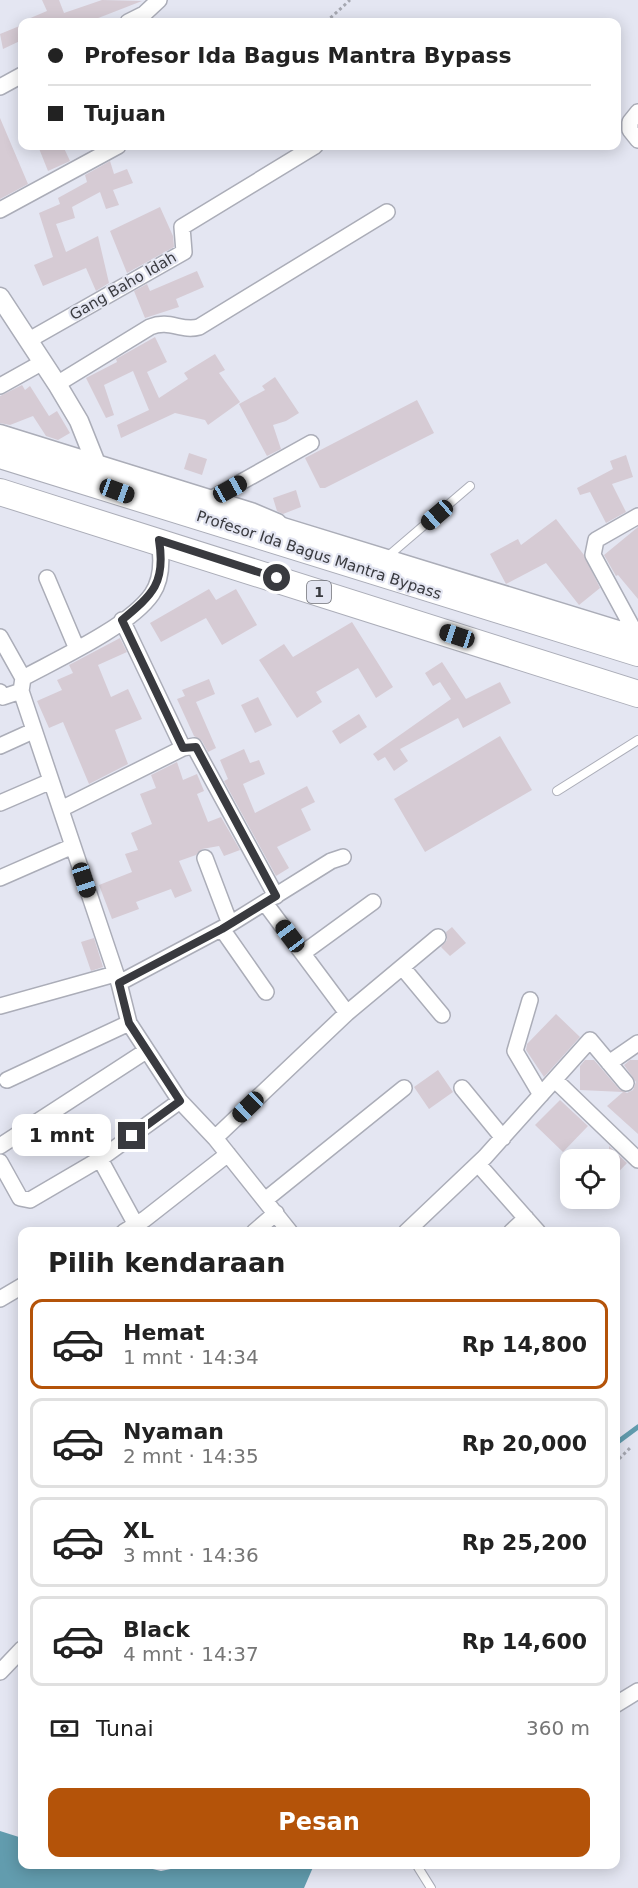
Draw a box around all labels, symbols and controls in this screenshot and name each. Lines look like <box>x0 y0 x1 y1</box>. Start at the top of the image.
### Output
text: Profesor Ida Bagus Mantra Bypass <box>84 43 512 68</box>
text: Tujuan <box>84 101 166 126</box>
street label: Gang Baho Idah <box>66 248 180 324</box>
car <box>210 472 250 506</box>
car <box>97 476 137 506</box>
car <box>418 496 456 534</box>
street label: Profesor Ida Bagus Mantra Bypass <box>194 507 444 603</box>
route start <box>263 564 290 591</box>
road number: 1 <box>307 581 331 603</box>
car <box>437 622 477 650</box>
car <box>70 860 98 900</box>
car <box>272 916 308 956</box>
car <box>229 1088 267 1126</box>
callout: 1 mnt <box>12 1115 111 1157</box>
route end <box>118 1122 145 1149</box>
text: 1 mnt <box>29 1123 94 1147</box>
map controls <box>560 1149 620 1209</box>
button: locate <box>560 1149 620 1209</box>
text: Pilih kendaraan <box>48 1247 285 1278</box>
icon: car <box>51 1317 105 1371</box>
text: Hemat <box>123 1320 205 1345</box>
text: Rp 14,800 <box>462 1332 587 1357</box>
text: 1 mnt · 14:34 <box>123 1345 259 1369</box>
icon: car <box>51 1416 105 1470</box>
text: Nyaman <box>123 1419 224 1444</box>
text: Rp 20,000 <box>462 1431 587 1456</box>
text: 2 mnt · 14:35 <box>123 1444 259 1468</box>
icon: car <box>51 1515 105 1569</box>
text: XL <box>123 1518 154 1543</box>
text: Rp 25,200 <box>462 1530 587 1555</box>
text: 3 mnt · 14:36 <box>123 1543 259 1567</box>
icon: car <box>51 1614 105 1668</box>
text: Black <box>123 1617 190 1642</box>
text: Rp 14,600 <box>462 1629 587 1654</box>
text: 4 mnt · 14:37 <box>123 1642 259 1666</box>
icon: cash <box>48 1712 81 1745</box>
text: Tunai <box>96 1716 154 1741</box>
text: 360 m <box>526 1716 590 1740</box>
button: Pesan <box>48 1788 590 1857</box>

